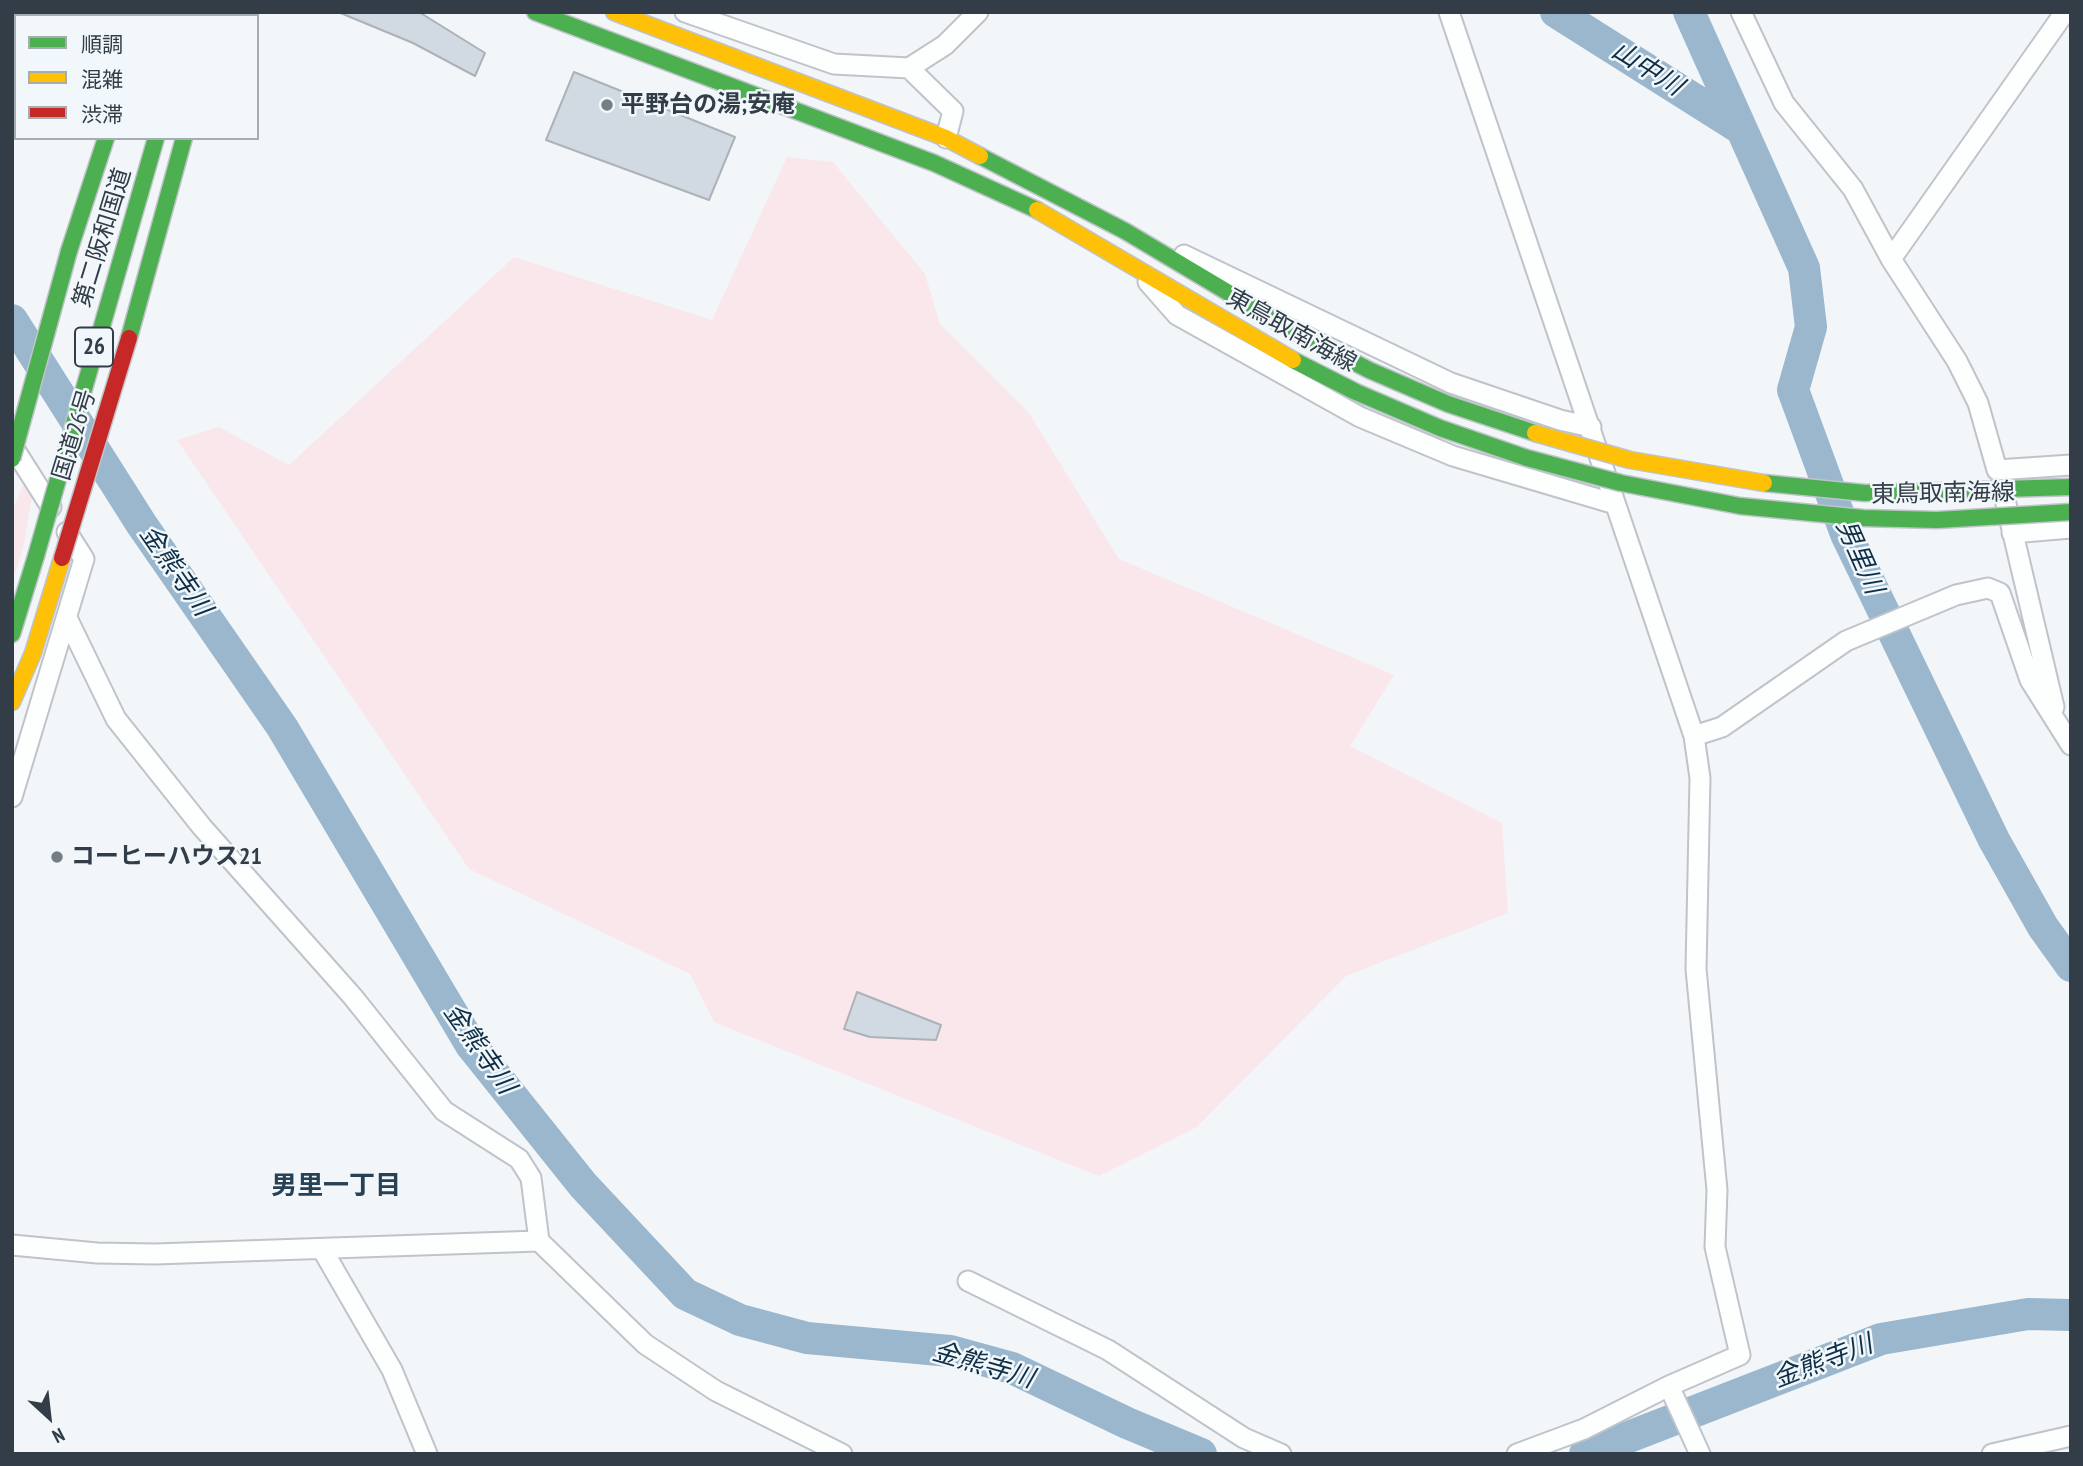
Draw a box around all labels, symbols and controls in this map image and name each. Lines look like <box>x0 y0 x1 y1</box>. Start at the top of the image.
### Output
legend <box>14 14 259 140</box>
text: 順調 <box>81 31 123 58</box>
water label: 山中川 <box>1606 35 1688 103</box>
text: 混雑 <box>81 66 123 93</box>
place label: 平野台の湯;安庵 <box>621 91 795 119</box>
marker: 平野台の湯;安庵 <box>599 97 615 113</box>
text: 渋滞 <box>81 101 123 128</box>
street label: 第二阪和国道 <box>68 165 138 311</box>
street label: 東鳥取南海線 <box>1221 283 1361 379</box>
road number: 26 <box>75 328 113 366</box>
street label: 国道26号 <box>48 386 102 484</box>
street label: 東鳥取南海線 <box>1871 478 2015 510</box>
water label: 男里川 <box>1829 515 1889 599</box>
water label: 金熊寺川 <box>132 519 218 623</box>
place label: コーヒーハウス21 <box>71 843 262 871</box>
marker: コーヒーハウス21 <box>49 849 65 865</box>
water label: 金熊寺川 <box>436 997 522 1101</box>
district label: 男里一丁目 <box>271 1171 401 1203</box>
water label: 金熊寺川 <box>1769 1329 1877 1395</box>
water label: 金熊寺川 <box>929 1337 1037 1395</box>
north arrow <box>14 1382 84 1452</box>
text: N <box>49 1423 69 1449</box>

